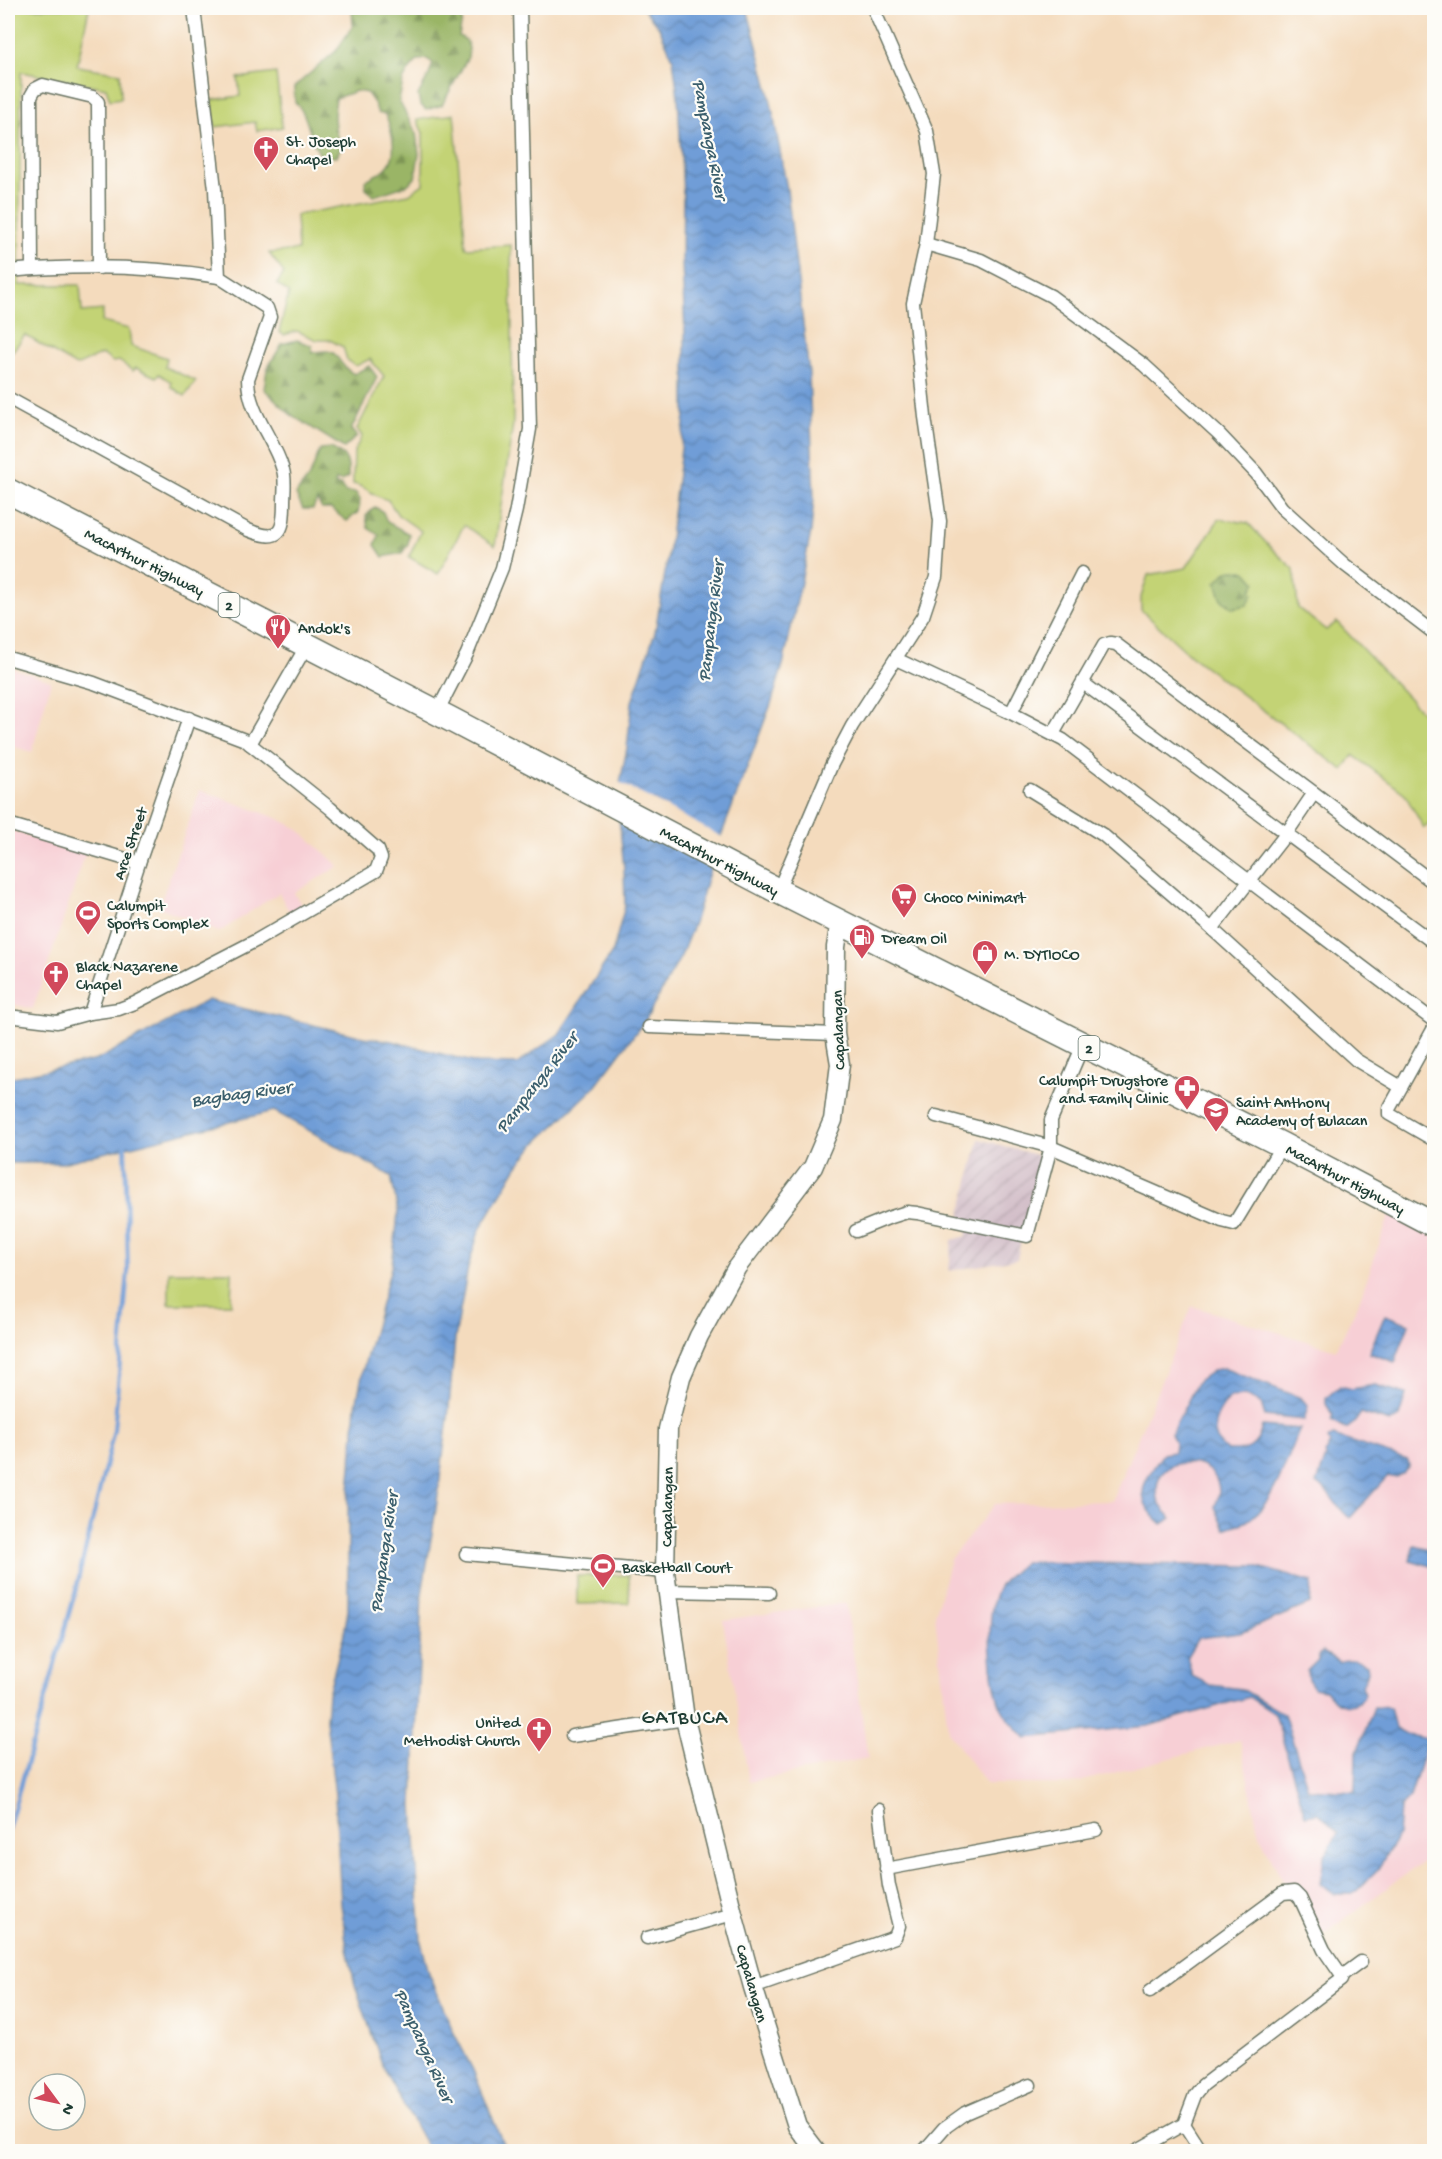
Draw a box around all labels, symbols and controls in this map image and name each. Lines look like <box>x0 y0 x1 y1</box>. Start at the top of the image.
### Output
water label: Pampanga River <box>687 78 731 205</box>
church icon: St. Joseph Chapel <box>251 134 281 172</box>
place label: St. Joseph Chapel <box>286 134 357 171</box>
street label: MacArthur Highway <box>80 526 207 603</box>
water label: Pampanga River <box>695 556 731 683</box>
road number: 2 <box>218 593 240 617</box>
restaurant icon: Andok's <box>263 612 293 650</box>
place label: Andok's <box>298 621 351 640</box>
street label: Arce Street <box>111 804 154 883</box>
street label: MacArthur Highway <box>656 824 781 903</box>
supermarket icon: Choco Minimart <box>889 881 919 919</box>
place label: Choco Minimart <box>924 890 1027 909</box>
sports icon: Calumpit Sports Complex <box>73 898 103 936</box>
place label: Calumpit Sports Complex <box>107 898 209 935</box>
fuel station icon: Dream Oil <box>847 922 877 960</box>
place label: Dream Oil <box>881 931 947 950</box>
shop icon: M. DYTIOCO <box>970 938 1000 976</box>
place label: M. DYTIOCO <box>1004 947 1080 966</box>
church icon: Black Nazarene Chapel <box>41 959 71 997</box>
place label: Black Nazarene Chapel <box>75 959 179 996</box>
street label: Capalangan <box>830 989 851 1070</box>
water label: Pampanga River <box>492 1026 586 1138</box>
road number: 2 <box>1078 1036 1100 1060</box>
place label: Calumpit Drugstore and Family Clinic <box>1039 1073 1169 1110</box>
pharmacy icon: Calumpit Drugstore and Family Clinic <box>1172 1073 1202 1111</box>
water label: Bagbag River <box>190 1078 296 1113</box>
school or university icon: Saint Anthony Academy of Bulacan <box>1201 1095 1231 1133</box>
place label: Saint Anthony Academy of Bulacan <box>1236 1095 1368 1132</box>
street label: MacArthur Highway <box>1282 1142 1407 1221</box>
street label: Capalangan <box>659 1467 680 1547</box>
water label: Pampanga River <box>367 1487 405 1614</box>
sports icon: Basketball Court <box>588 1551 618 1589</box>
place label: Basketball Court <box>621 1560 733 1579</box>
district label: GATBUCA <box>641 1708 729 1731</box>
place label: United Methodist Church <box>404 1715 522 1752</box>
church icon: United Methodist Church <box>524 1715 554 1753</box>
street label: Capalangan <box>729 1943 770 2025</box>
water label: Pampanga River <box>388 1986 458 2109</box>
north arrow <box>27 2072 87 2132</box>
text: N <box>56 2099 77 2118</box>

